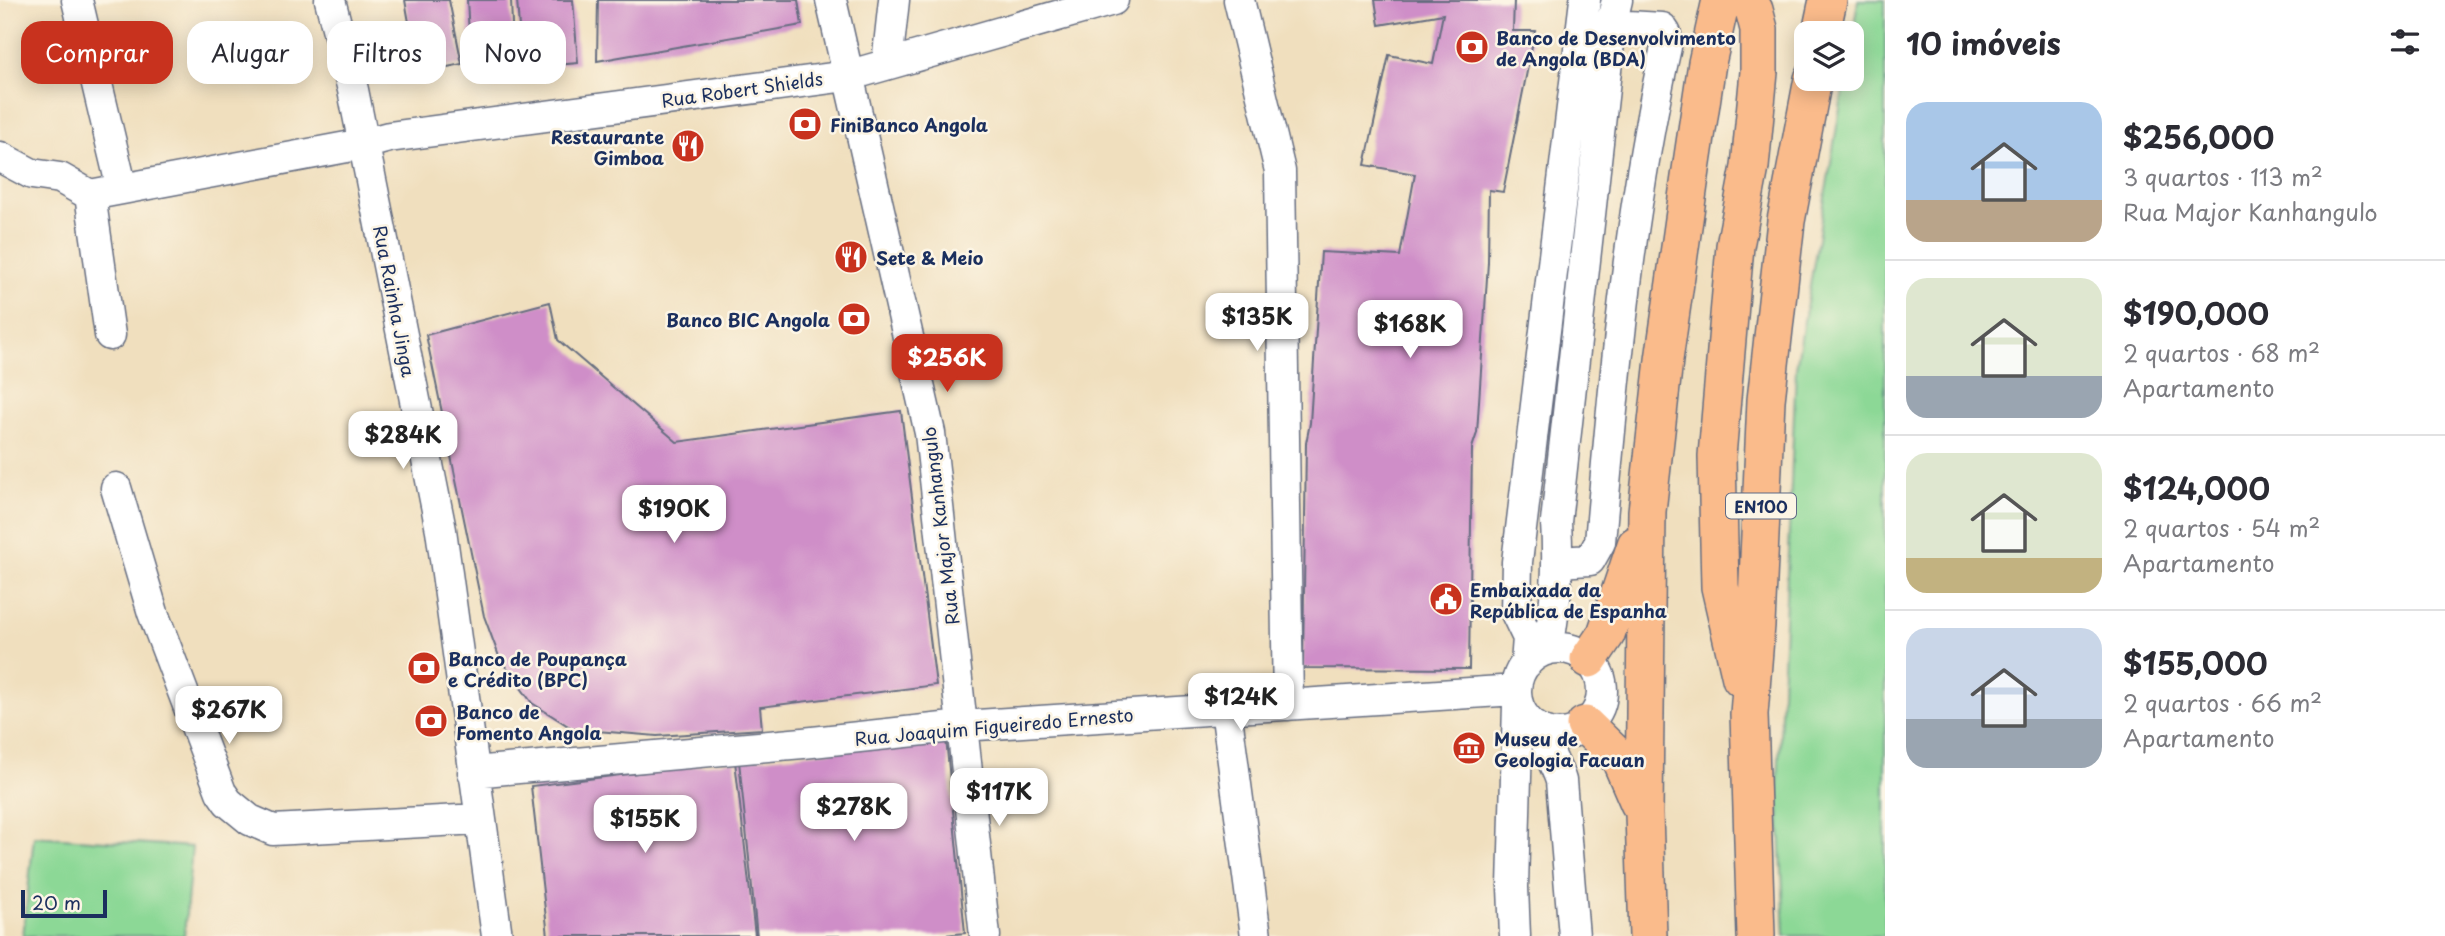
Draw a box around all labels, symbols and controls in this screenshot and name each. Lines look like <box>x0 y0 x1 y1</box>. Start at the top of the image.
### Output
text: 10 imóveis <box>1906 20 2061 65</box>
chip: Comprar <box>21 21 173 84</box>
chip: Alugar <box>187 21 313 84</box>
chip: Filtros <box>327 21 446 84</box>
chip: Novo <box>460 21 566 84</box>
map controls <box>1794 21 1864 91</box>
button: layers <box>1794 21 1864 91</box>
icon: filters <box>2386 23 2424 61</box>
place label: Banco de Desenvolvimento de Angola (BDA) <box>1496 24 1736 72</box>
bank icon: Banco de Desenvolvimento de Angola (BDA) <box>1453 28 1491 66</box>
street label: Rua Robert Shields <box>660 64 824 114</box>
bank icon: FiniBanco Angola <box>786 105 824 143</box>
place label: FiniBanco Angola <box>830 111 988 138</box>
text: $256,000 <box>2123 114 2274 159</box>
place label: Restaurante Gimboa <box>551 123 664 171</box>
restaurant icon: Restaurante Gimboa <box>669 127 707 165</box>
icon: home <box>1962 130 2046 214</box>
text: 3 quartos · 113 m² <box>2123 159 2323 194</box>
text: Rua Major Kanhangulo <box>2123 194 2377 229</box>
street label: Rua Rainha Jinga <box>367 223 423 379</box>
restaurant icon: Sete & Meio <box>832 238 870 276</box>
place label: Sete & Meio <box>876 244 984 271</box>
text: $190,000 <box>2123 290 2269 335</box>
pin: $135K <box>1208 294 1306 353</box>
text: $135K <box>1221 298 1293 333</box>
bank icon: Banco BIC Angola <box>835 300 873 338</box>
pin: $168K <box>1361 300 1459 360</box>
text: $168K <box>1374 305 1446 340</box>
place label: Banco BIC Angola <box>666 306 830 333</box>
icon: home <box>1962 306 2046 390</box>
pin: $256K <box>898 334 996 394</box>
text: 2 quartos · 68 m² <box>2123 335 2320 370</box>
text: $256K <box>908 339 986 374</box>
text: Apartamento <box>2123 370 2275 405</box>
pin: $284K <box>354 412 452 471</box>
text: $284K <box>364 416 442 451</box>
street label: Rua Major Kanhangulo <box>914 426 966 626</box>
text: $124,000 <box>2123 465 2270 510</box>
icon: home <box>1962 481 2046 565</box>
pin: $190K <box>625 486 723 545</box>
text: $190K <box>638 490 710 525</box>
road number: EN100 <box>1726 494 1796 519</box>
text: 2 quartos · 54 m² <box>2123 510 2320 545</box>
text: Apartamento <box>2123 545 2275 580</box>
place label: Embaixada da República de Espanha <box>1470 576 1667 624</box>
public building icon: Embaixada da República de Espanha <box>1427 580 1465 618</box>
text: $155,000 <box>2123 640 2268 685</box>
place label: Banco de Poupança e Crédito (BPC) <box>448 645 627 693</box>
bank icon: Banco de Poupança e Crédito (BPC) <box>405 649 443 687</box>
icon: home <box>1962 656 2046 740</box>
pin: $124K <box>1192 674 1290 733</box>
text: $124K <box>1204 678 1278 713</box>
text: 2 quartos · 66 m² <box>2123 685 2322 720</box>
pin: $267K <box>180 686 278 746</box>
text: $267K <box>191 691 267 726</box>
place label: Banco de Fomento Angola <box>456 698 602 746</box>
street label: Rua Joaquim Figueiredo Ernesto <box>854 700 1135 752</box>
bank icon: Banco de Fomento Angola <box>412 702 450 740</box>
text: Apartamento <box>2123 720 2275 755</box>
place label: Museu de Geologia Facuan <box>1494 725 1645 773</box>
museum icon: Museu de Geologia Facuan <box>1450 729 1488 767</box>
pin: $117K <box>950 768 1048 828</box>
text: $117K <box>966 773 1032 808</box>
pin: $278K <box>805 784 903 843</box>
text: $278K <box>816 788 892 823</box>
pin: $155K <box>596 796 694 855</box>
text: $155K <box>610 800 680 835</box>
scale bar <box>21 887 107 919</box>
text: 20 m <box>32 888 81 916</box>

